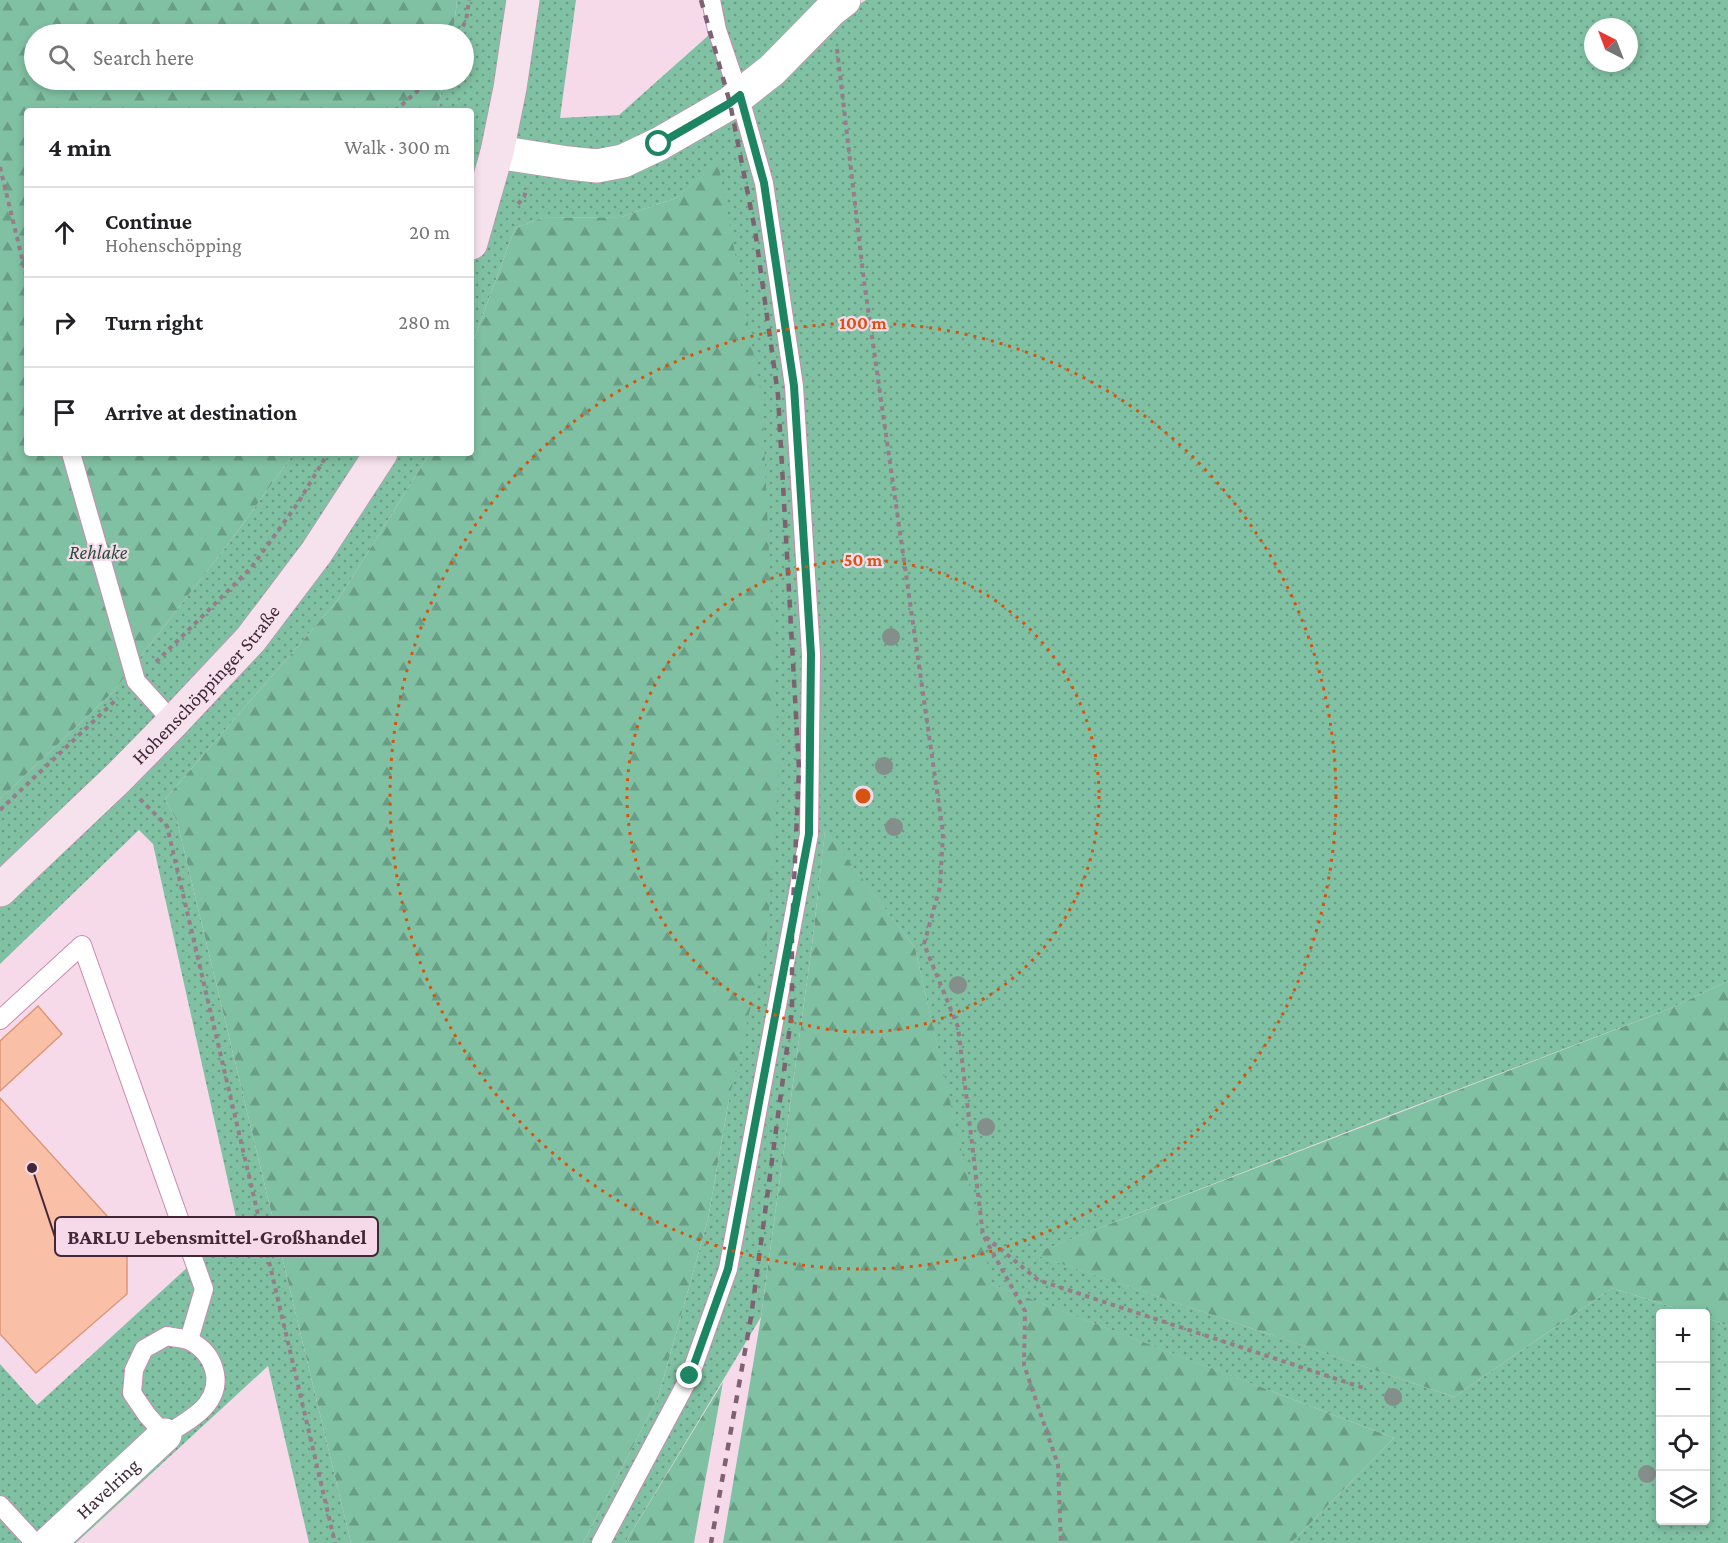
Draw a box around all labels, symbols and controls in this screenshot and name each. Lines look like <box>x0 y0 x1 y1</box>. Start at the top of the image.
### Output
north arrow <box>1584 18 1638 72</box>
search box <box>24 24 474 90</box>
icon: search <box>45 41 78 74</box>
text: Search here <box>93 45 194 70</box>
route start <box>645 130 671 156</box>
text: 4 min <box>48 133 112 162</box>
text: Walk · 300 m <box>344 136 450 158</box>
text: Continue <box>105 209 192 234</box>
icon: ahead <box>48 216 81 249</box>
text: 20 m <box>409 221 450 243</box>
text: Hohenschöpping <box>105 234 242 256</box>
icon: right <box>48 306 81 339</box>
text: Turn right <box>105 310 203 335</box>
text: 280 m <box>399 311 450 333</box>
text: 100 m <box>839 313 887 333</box>
icon: arrive <box>48 396 81 429</box>
text: Arrive at destination <box>105 400 297 425</box>
park label: Rehlake <box>69 541 128 563</box>
text: 50 m <box>844 550 883 570</box>
street label: Hohenschöppinger Straße <box>127 600 284 768</box>
centre of rings <box>853 786 873 806</box>
callout: BARLU Lebensmittel-Großhandel <box>55 1217 378 1256</box>
text: BARLU Lebensmittel-Großhandel <box>67 1225 367 1249</box>
map controls <box>1656 1309 1710 1525</box>
button: + <box>1656 1309 1710 1363</box>
route end <box>676 1362 702 1388</box>
button: − <box>1656 1363 1710 1417</box>
button: locate <box>1656 1417 1710 1471</box>
street label: Havelring <box>71 1454 145 1523</box>
button: layers <box>1656 1471 1710 1525</box>

